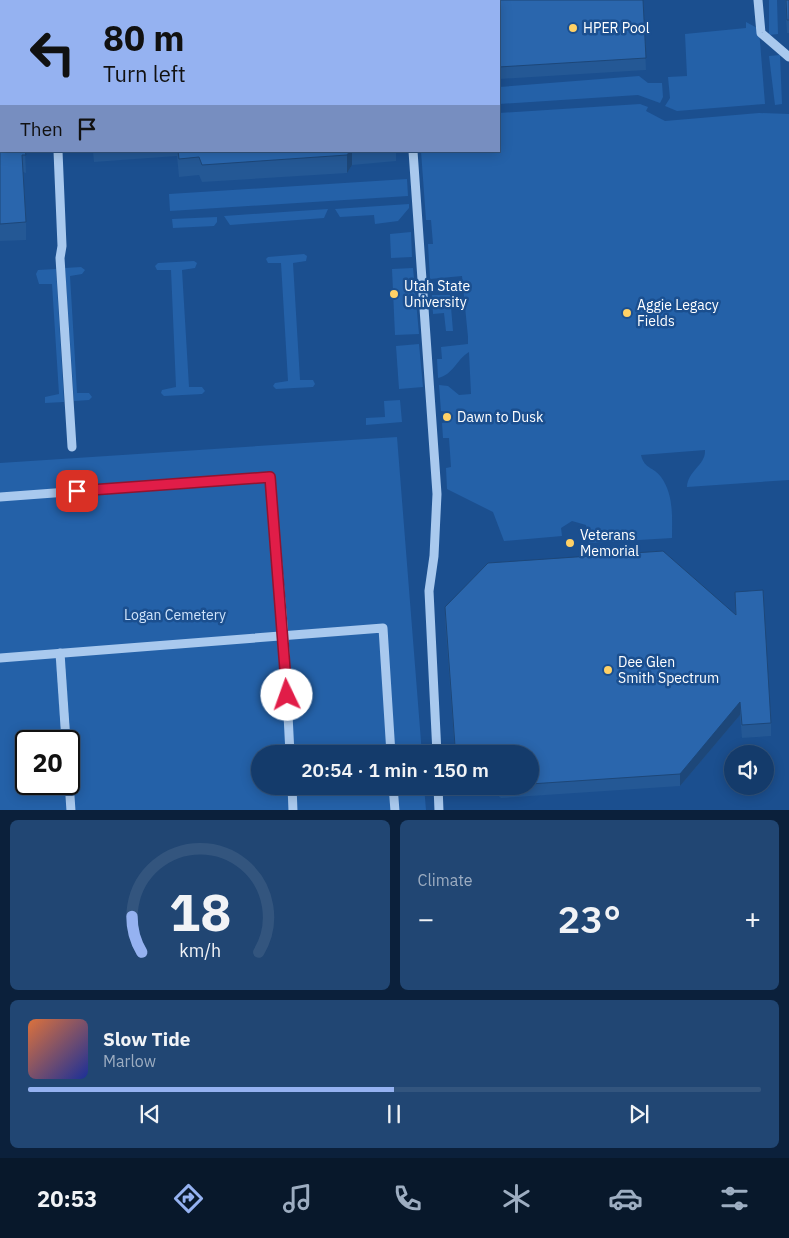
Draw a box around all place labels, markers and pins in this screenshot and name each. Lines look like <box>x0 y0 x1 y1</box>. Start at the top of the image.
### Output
place label: HPER Pool <box>583 19 650 37</box>
marker: HPER Pool <box>567 22 579 34</box>
place label: Utah State University <box>404 277 471 311</box>
marker: Utah State University <box>388 288 400 300</box>
place label: Aggie Legacy Fields <box>637 296 719 330</box>
marker: Aggie Legacy Fields <box>621 307 633 319</box>
place label: Dawn to Dusk <box>457 408 544 426</box>
marker: Dawn to Dusk <box>441 411 453 423</box>
pin <box>56 470 98 512</box>
place label: Veterans Memorial <box>580 526 639 560</box>
marker: Veterans Memorial <box>564 537 576 549</box>
place label: Dee Glen Smith Spectrum <box>618 653 719 687</box>
marker: Dee Glen Smith Spectrum <box>602 664 614 676</box>

